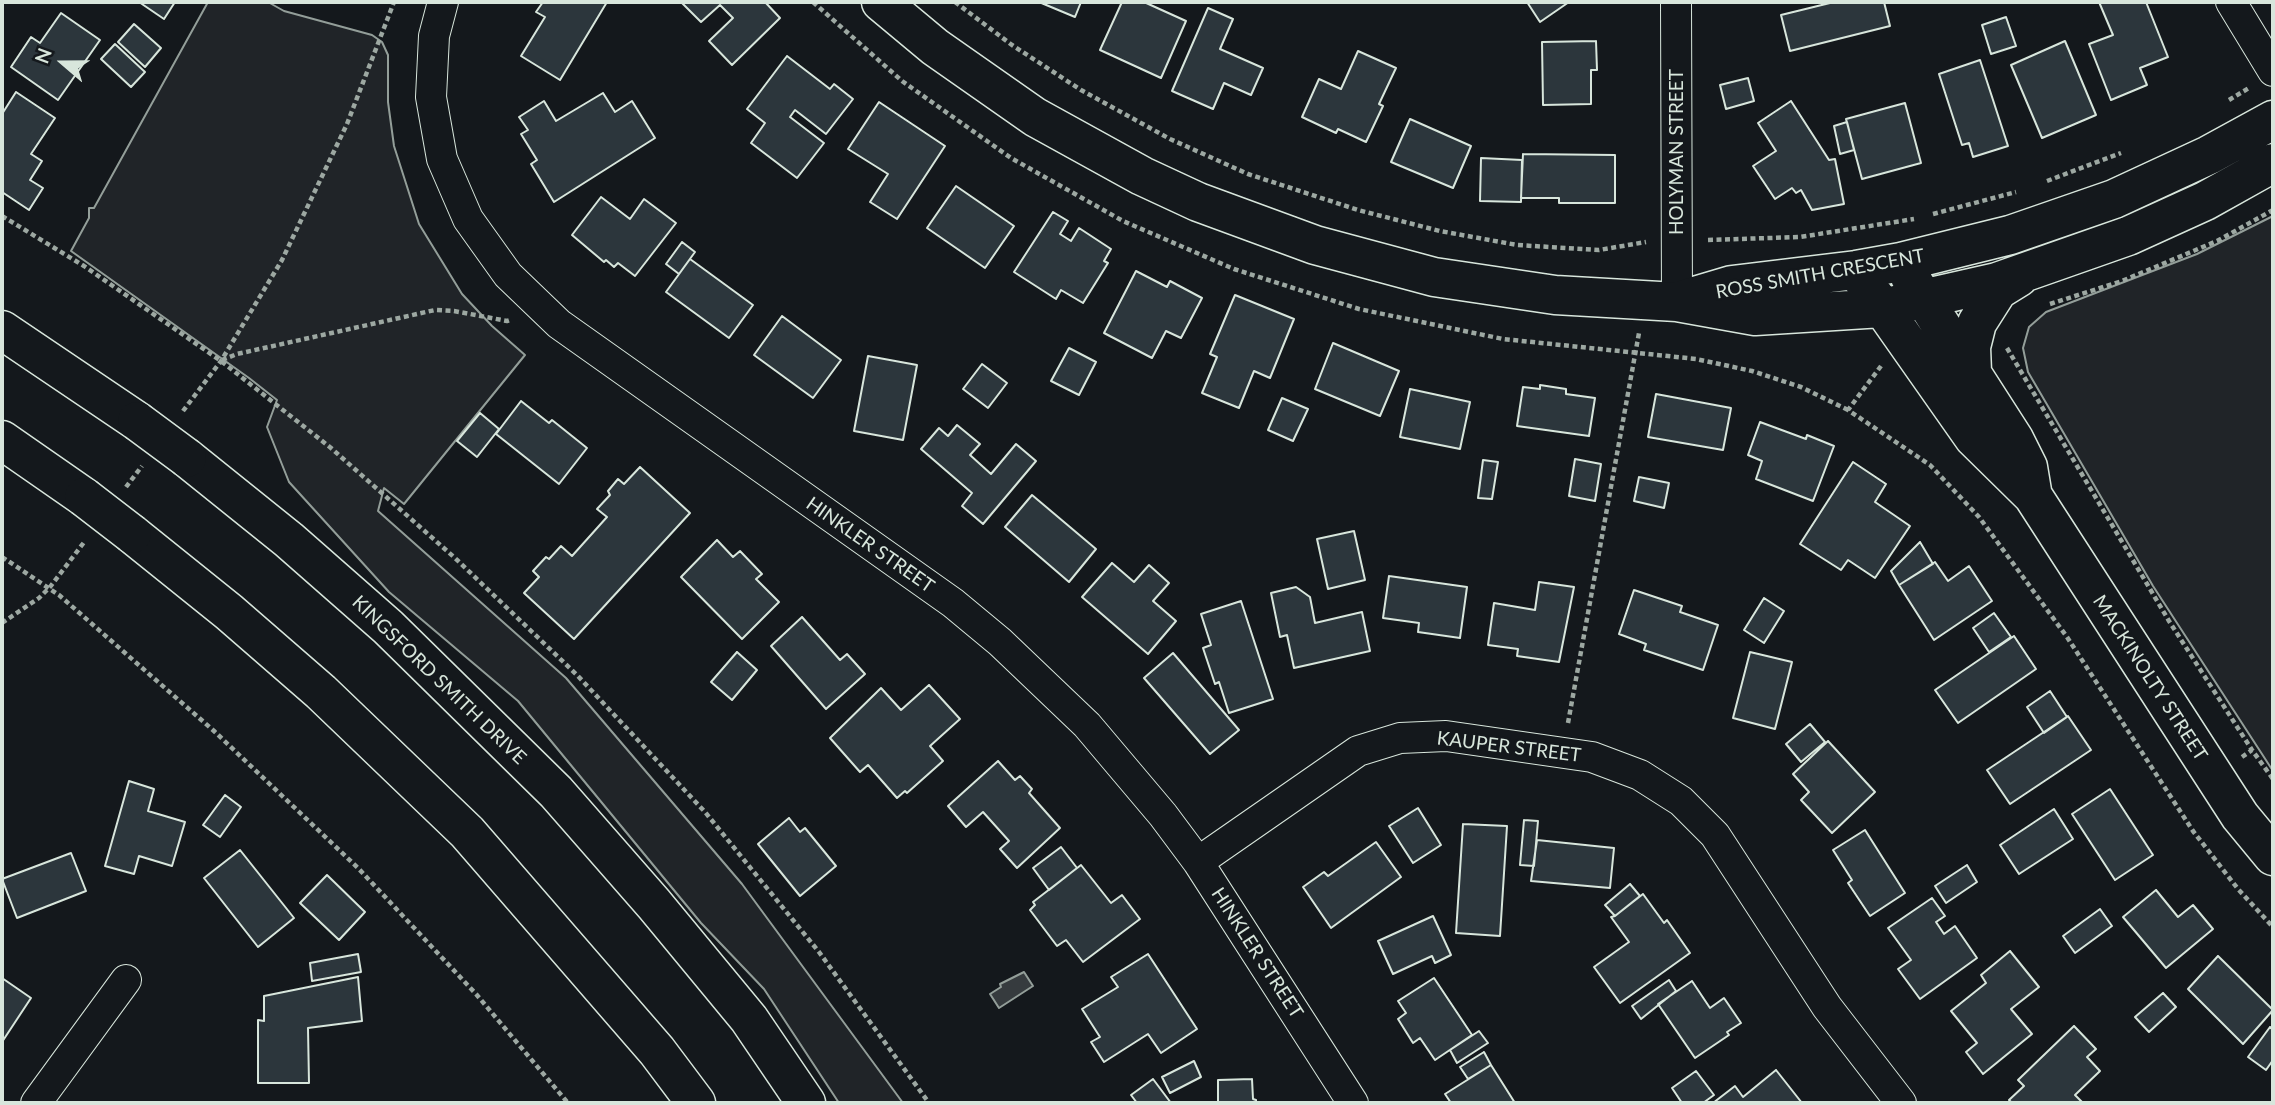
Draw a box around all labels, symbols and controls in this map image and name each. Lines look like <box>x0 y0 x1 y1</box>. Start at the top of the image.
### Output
north arrow <box>28 28 98 98</box>
text: N <box>29 45 56 66</box>
street label: HOLYMAN STREET <box>1666 69 1688 235</box>
street label: ROSS SMITH CRESCENT <box>1714 244 1926 304</box>
street label: HINKLER STREET <box>802 492 938 598</box>
street label: KINGSFORD SMITH DRIVE <box>347 591 531 769</box>
street label: MACKINOLTY STREET <box>2088 591 2212 765</box>
street label: KAUPER STREET <box>1436 727 1582 767</box>
street label: HINKLER STREET <box>1206 883 1308 1023</box>

